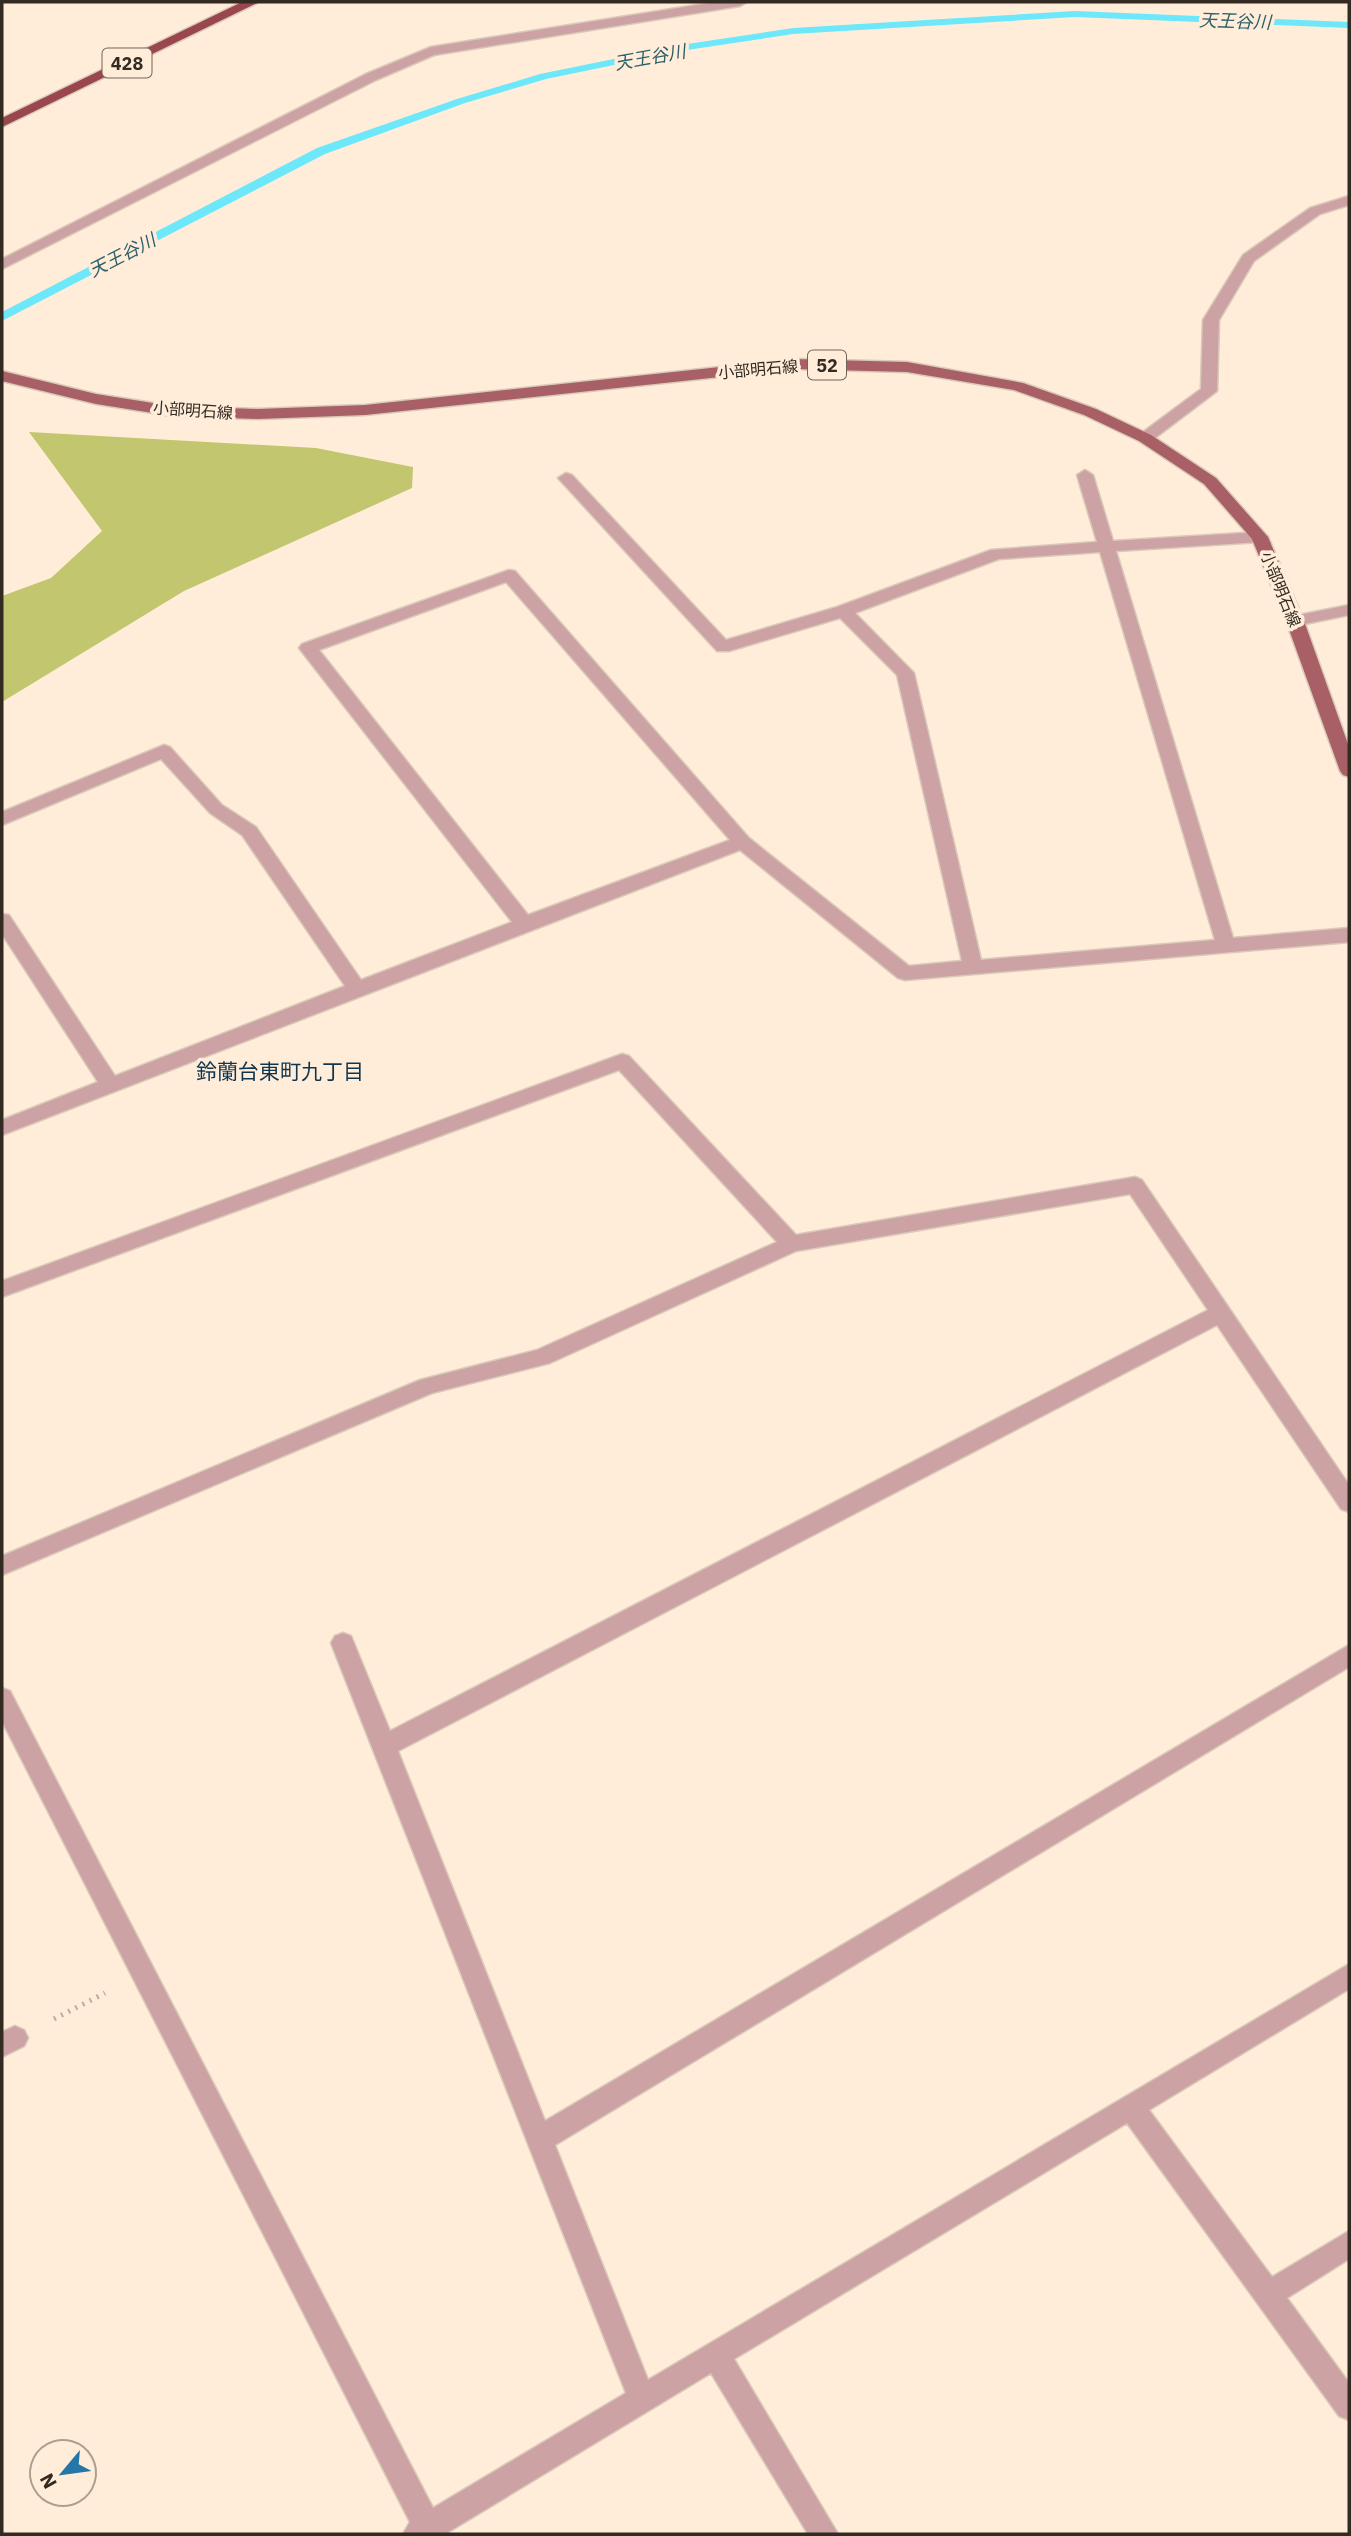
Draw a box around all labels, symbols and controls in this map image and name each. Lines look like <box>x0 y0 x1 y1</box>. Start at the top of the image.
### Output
water label: 天王谷川 <box>1199 8 1273 34</box>
water label: 天王谷川 <box>613 39 689 75</box>
road number: 428 <box>102 48 152 78</box>
water label: 天王谷川 <box>85 228 161 282</box>
road number: 52 <box>808 351 846 380</box>
street label: 小部明石線 <box>717 356 799 382</box>
street label: 小部明石線 <box>152 397 234 423</box>
street label: 小部明石線 <box>1257 548 1305 630</box>
district label: 鈴蘭台東町九丁目 <box>196 1057 364 1085</box>
north arrow <box>28 2438 98 2508</box>
text: N <box>34 2469 62 2493</box>

